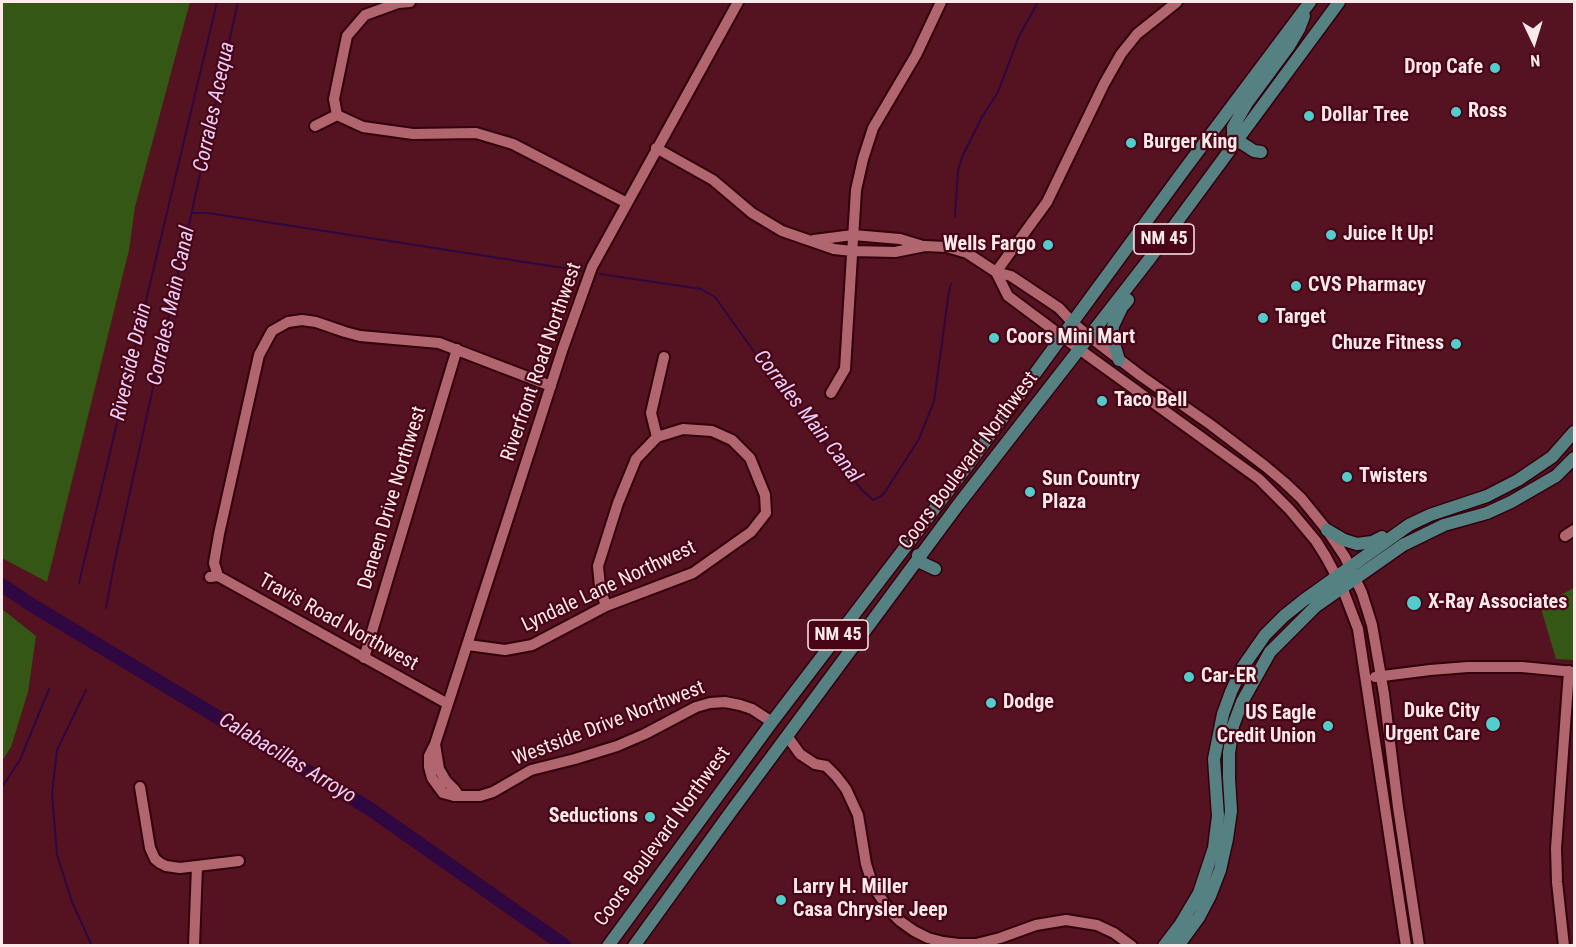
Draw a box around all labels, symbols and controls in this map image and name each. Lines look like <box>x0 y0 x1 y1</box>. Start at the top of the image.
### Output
north arrow <box>1504 12 1564 72</box>
water label: Corrales Acequa <box>189 40 241 174</box>
text: N <box>1530 51 1541 70</box>
place label: Drop Cafe <box>1404 56 1483 80</box>
marker: Drop Cafe <box>1488 61 1502 75</box>
place label: Ross <box>1468 100 1507 124</box>
place label: Dollar Tree <box>1321 104 1409 128</box>
marker: Ross <box>1449 105 1463 119</box>
marker: Dollar Tree <box>1302 109 1316 123</box>
place label: Burger King <box>1143 131 1237 155</box>
marker: Burger King <box>1124 136 1138 150</box>
place label: Juice It Up! <box>1343 223 1434 247</box>
water label: Corrales Main Canal <box>143 224 201 388</box>
road number: NM 45 <box>1134 224 1194 254</box>
marker: Juice It Up! <box>1324 228 1338 242</box>
place label: Wells Fargo <box>943 233 1036 257</box>
marker: Wells Fargo <box>1041 238 1055 252</box>
street label: Riverfront Road Northwest <box>497 260 587 464</box>
place label: CVS Pharmacy <box>1308 274 1426 298</box>
marker: CVS Pharmacy <box>1289 279 1303 293</box>
water label: Riverside Drain <box>106 301 158 423</box>
place label: Target <box>1275 306 1326 330</box>
marker: Target <box>1256 311 1270 325</box>
place label: Coors Mini Mart <box>1006 326 1135 350</box>
marker: Coors Mini Mart <box>987 331 1001 345</box>
place label: Chuze Fitness <box>1332 332 1444 356</box>
marker: Chuze Fitness <box>1449 337 1463 351</box>
water label: Corrales Main Canal <box>747 345 867 489</box>
street label: Coors Boulevard Northwest <box>894 367 1044 555</box>
place label: Taco Bell <box>1114 389 1187 413</box>
marker: Taco Bell <box>1095 394 1109 408</box>
street label: Deneen Drive Northwest <box>354 404 432 592</box>
place label: Twisters <box>1359 465 1428 489</box>
place label: Sun Country Plaza <box>1042 468 1140 515</box>
marker: Twisters <box>1340 470 1354 484</box>
marker: Sun Country Plaza <box>1023 485 1037 499</box>
street label: Lyndale Lane Northwest <box>518 536 700 638</box>
street label: Travis Road Northwest <box>254 569 422 677</box>
place label: X-Ray Associates <box>1428 591 1567 615</box>
marker: X-Ray Associates <box>1405 594 1423 612</box>
road number: NM 45 <box>808 620 868 650</box>
place label: Car-ER <box>1201 665 1257 689</box>
marker: Car-ER <box>1182 670 1196 684</box>
street label: Westside Drive Northwest <box>510 676 708 772</box>
place label: Dodge <box>1003 691 1054 715</box>
marker: Dodge <box>984 696 998 710</box>
place label: Duke City Urgent Care <box>1385 700 1480 747</box>
place label: US Eagle Credit Union <box>1217 702 1316 749</box>
water label: Calabacillas Arroyo <box>214 708 360 810</box>
marker: Duke City Urgent Care <box>1484 715 1502 733</box>
marker: US Eagle Credit Union <box>1321 719 1335 733</box>
street label: Coors Boulevard Northwest <box>590 743 736 931</box>
place label: Seductions <box>549 805 638 829</box>
marker: Seductions <box>643 810 657 824</box>
place label: Larry H. Miller Casa Chrysler Jeep <box>793 876 948 923</box>
marker: Larry H. Miller Casa Chrysler Jeep <box>774 893 788 907</box>

